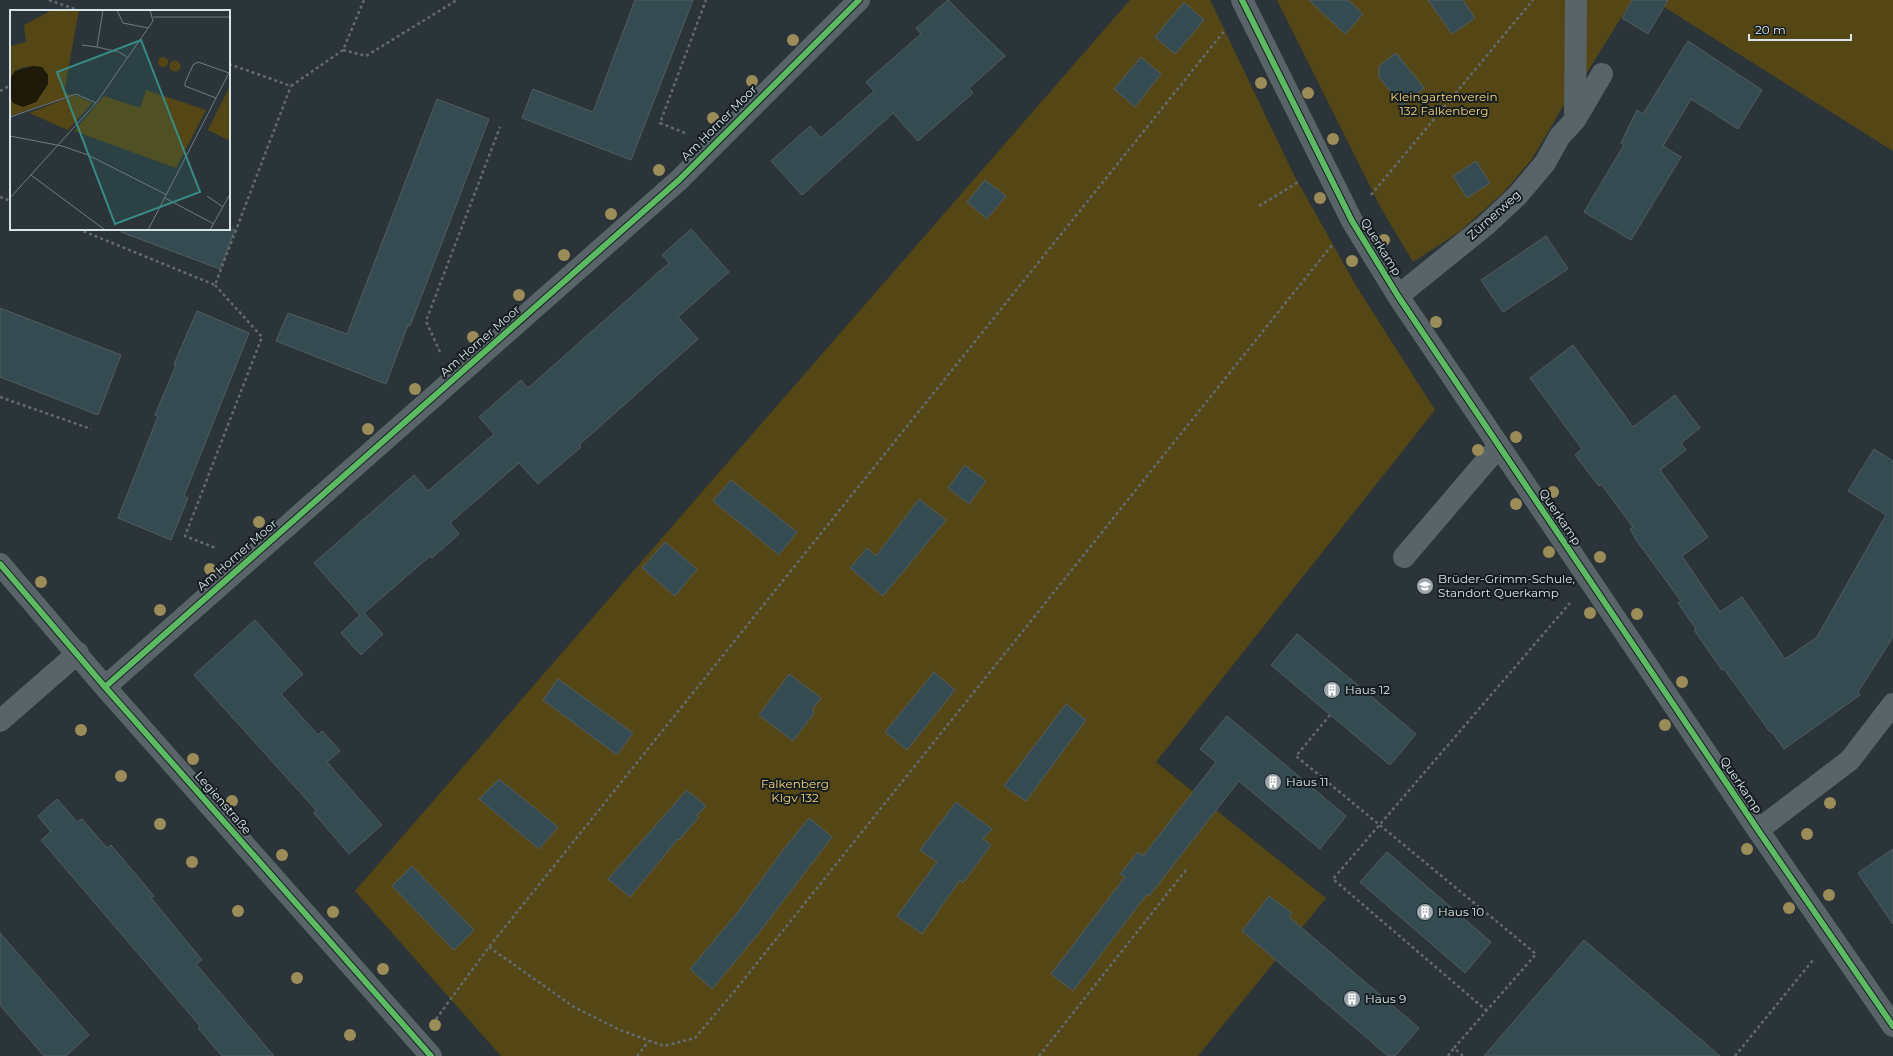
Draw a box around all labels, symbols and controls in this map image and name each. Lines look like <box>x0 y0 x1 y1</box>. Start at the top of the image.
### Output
inset map <box>10 10 230 230</box>
scale bar <box>1749 16 1851 42</box>
text: 20 m <box>1755 22 1786 37</box>
street label: Am Horner Moor <box>678 81 760 164</box>
park label: Kleingartenverein 132 Falkenberg <box>1390 89 1498 118</box>
street label: Zürnerweg <box>1464 187 1523 243</box>
street label: Querkamp <box>1358 215 1405 278</box>
street label: Am Horner Moor <box>437 302 523 379</box>
street label: Querkamp <box>1536 486 1585 548</box>
street label: Am Horner Moor <box>194 516 280 593</box>
place label: Brüder-Grimm-Schule, Standort Querkamp <box>1438 571 1575 600</box>
school or university icon: Brüder-Grimm-Schule, Standort Querkamp <box>1415 576 1435 596</box>
building icon: Haus 12 <box>1322 680 1342 700</box>
place label: Haus 12 <box>1345 682 1390 697</box>
street label: Querkamp <box>1717 754 1766 816</box>
street label: Legienstraße <box>192 768 255 837</box>
building icon: Haus 11 <box>1263 772 1283 792</box>
place label: Haus 11 <box>1286 774 1329 789</box>
park label: Falkenberg Klgv 132 <box>761 776 829 805</box>
building icon: Haus 10 <box>1415 902 1435 922</box>
place label: Haus 10 <box>1438 904 1484 919</box>
building icon: Haus 9 <box>1342 989 1362 1009</box>
place label: Haus 9 <box>1365 991 1406 1006</box>

